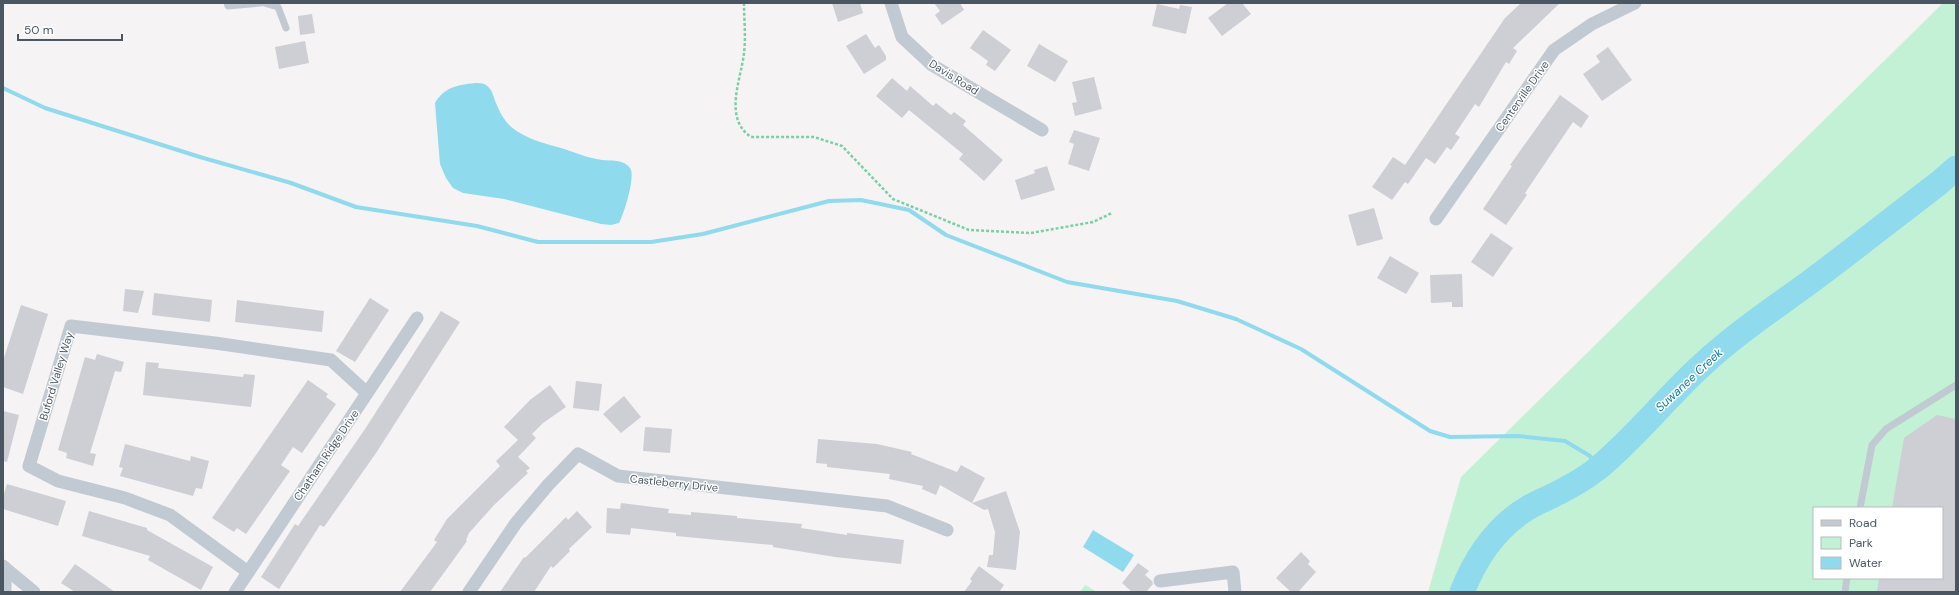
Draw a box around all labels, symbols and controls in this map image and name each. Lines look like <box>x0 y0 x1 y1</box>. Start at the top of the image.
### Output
scale bar <box>18 16 122 42</box>
text: 50 m <box>24 22 53 38</box>
street label: Davis Road <box>927 56 981 98</box>
street label: Centerville Drive <box>1492 58 1552 134</box>
street label: Buford Valley Way <box>36 330 76 422</box>
water label: Suwanee Creek <box>1652 344 1727 415</box>
street label: Chatham Ridge Drive <box>290 407 362 503</box>
street label: Castleberry Drive <box>629 471 719 495</box>
legend <box>1813 507 1943 579</box>
text: Road <box>1849 515 1877 531</box>
text: Park <box>1849 535 1873 551</box>
text: Water <box>1849 555 1883 571</box>

